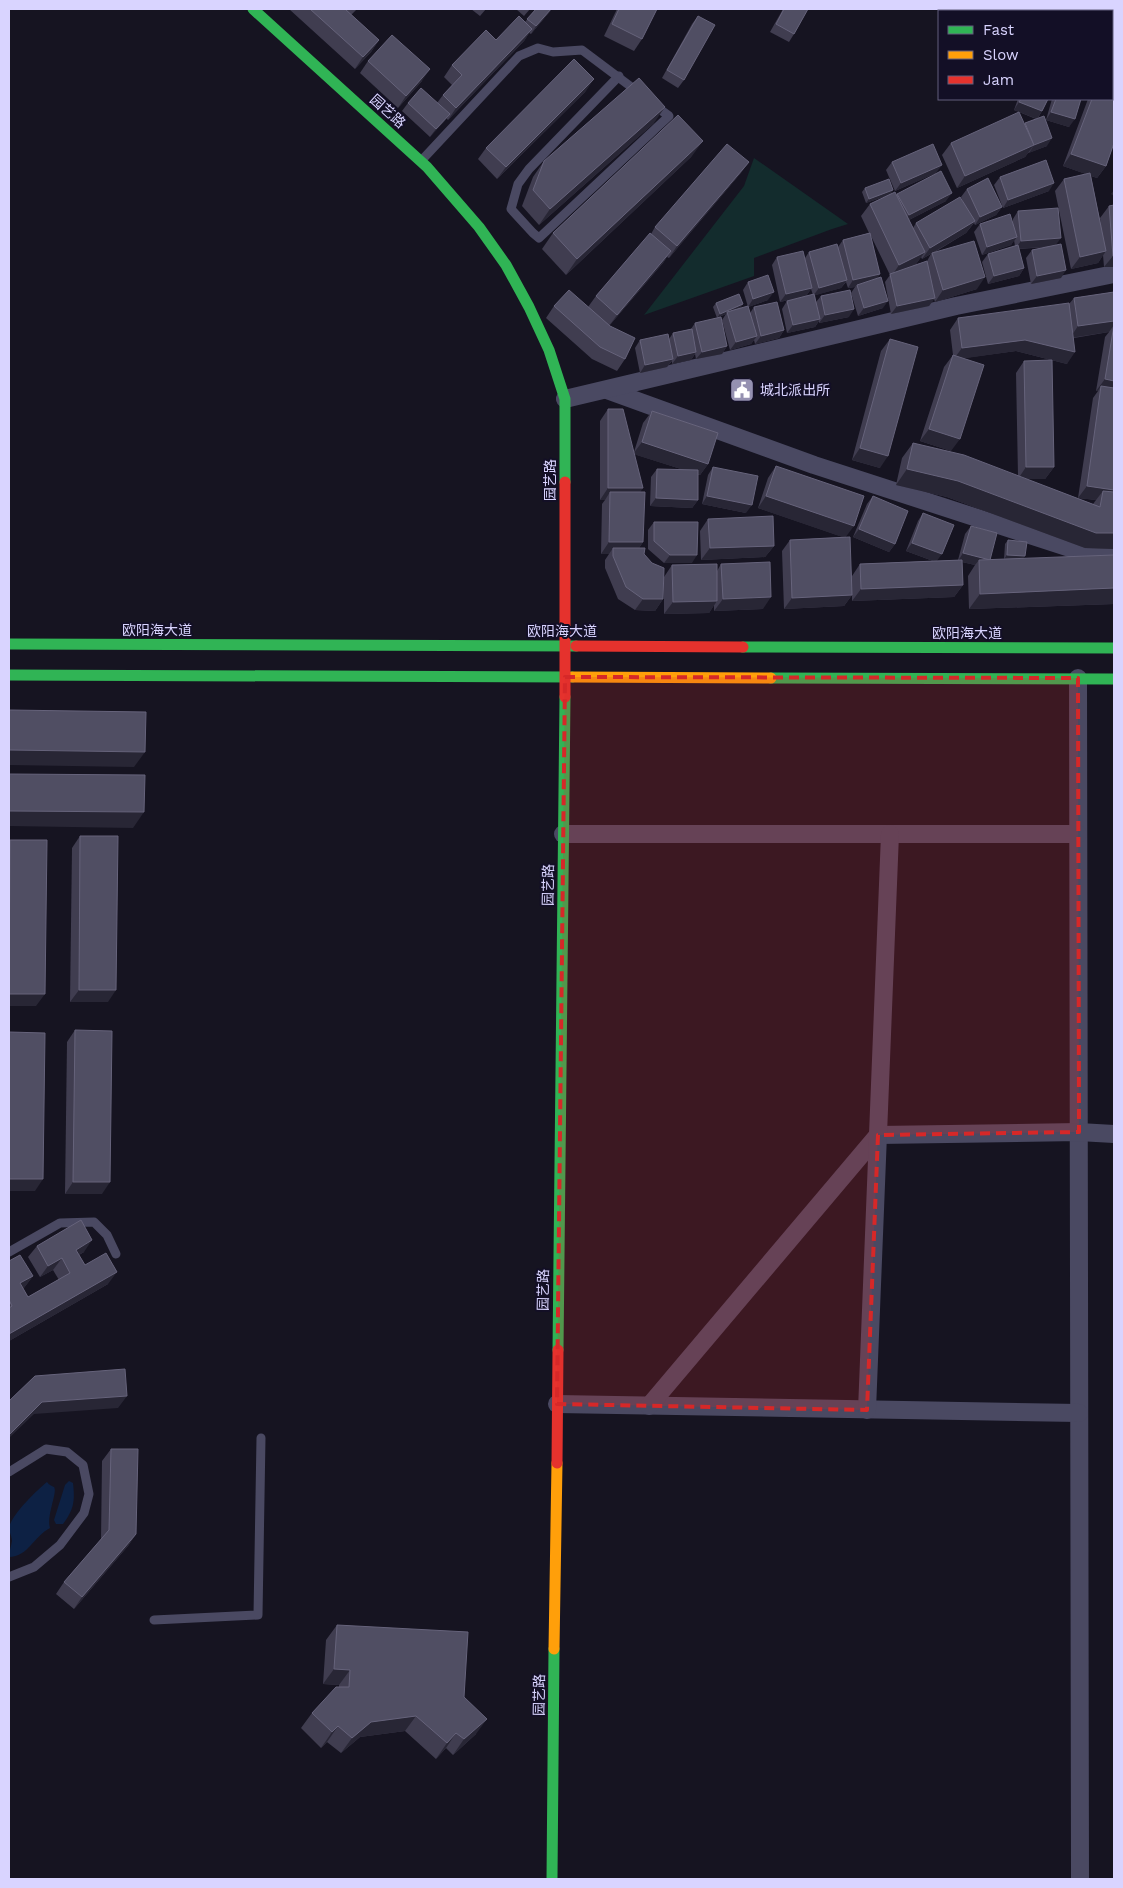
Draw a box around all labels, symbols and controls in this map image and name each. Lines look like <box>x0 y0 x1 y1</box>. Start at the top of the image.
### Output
legend <box>938 10 1113 100</box>
text: Fast <box>983 21 1015 39</box>
text: Slow <box>983 46 1019 64</box>
text: Jam <box>983 71 1014 89</box>
street label: 园艺路 <box>367 91 409 131</box>
public building icon: 城北派出所 <box>729 377 755 403</box>
place label: 城北派出所 <box>760 382 830 398</box>
street label: 园艺路 <box>542 459 558 501</box>
street label: 欧阳海大道 <box>122 622 192 638</box>
street label: 欧阳海大道 <box>527 623 597 639</box>
street label: 欧阳海大道 <box>932 625 1002 641</box>
street label: 园艺路 <box>540 864 556 906</box>
street label: 园艺路 <box>535 1269 551 1311</box>
street label: 园艺路 <box>531 1674 547 1716</box>

